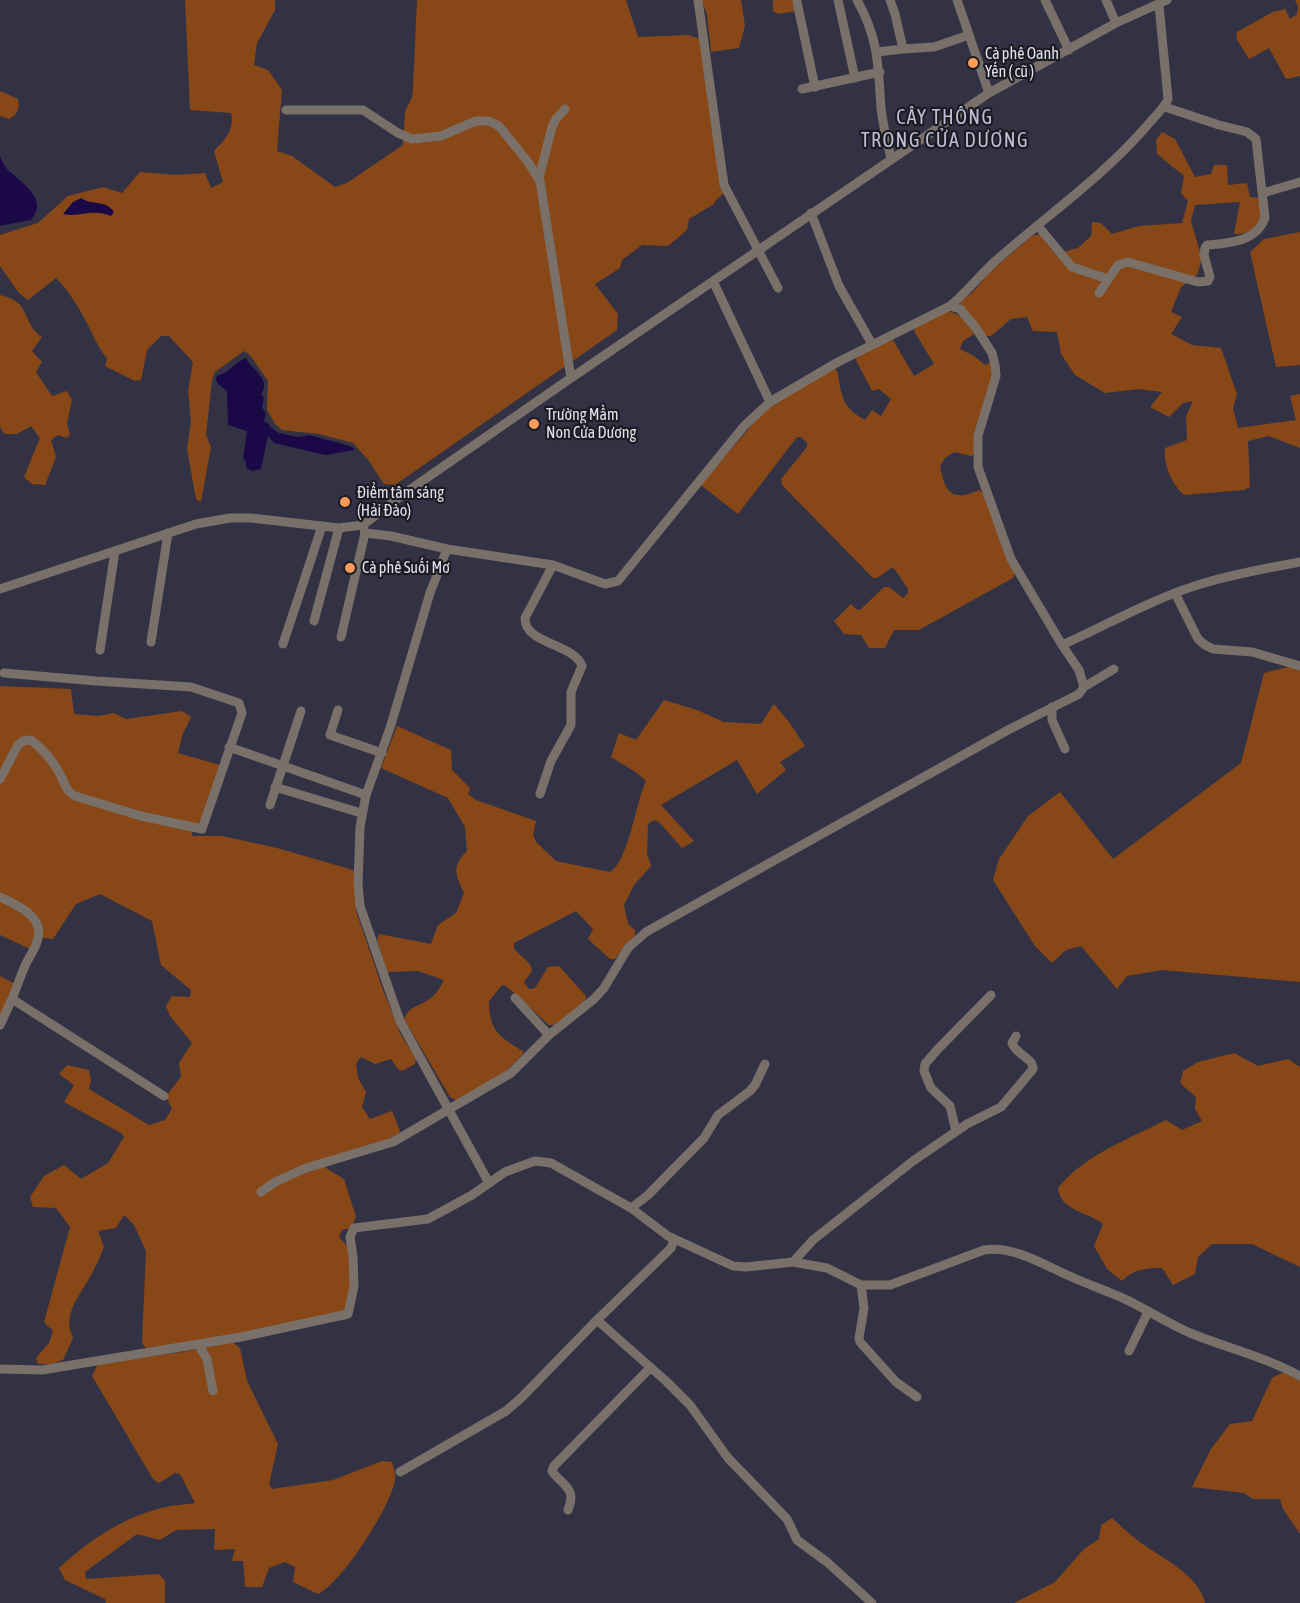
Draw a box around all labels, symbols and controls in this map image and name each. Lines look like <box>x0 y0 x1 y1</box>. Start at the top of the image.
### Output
place label: Cà phê Oanh Yến ( cũ ) <box>985 44 1059 82</box>
marker: Cà phê Oanh Yến ( cũ ) <box>966 56 980 70</box>
district label: CÂY THÔNG TRONG CỬA DƯƠNG <box>861 106 1029 153</box>
place label: Trường Mầm Non Cửa Dương <box>546 405 636 443</box>
marker: Trường Mầm Non Cửa Dương <box>527 417 541 431</box>
place label: Điểm tâm sáng (Hải Đào) <box>357 483 444 521</box>
marker: Điểm tâm sáng (Hải Đào) <box>338 495 352 509</box>
place label: Cà phê Suối Mơ <box>362 558 450 578</box>
marker: Cà phê Suối Mơ <box>343 561 357 575</box>

